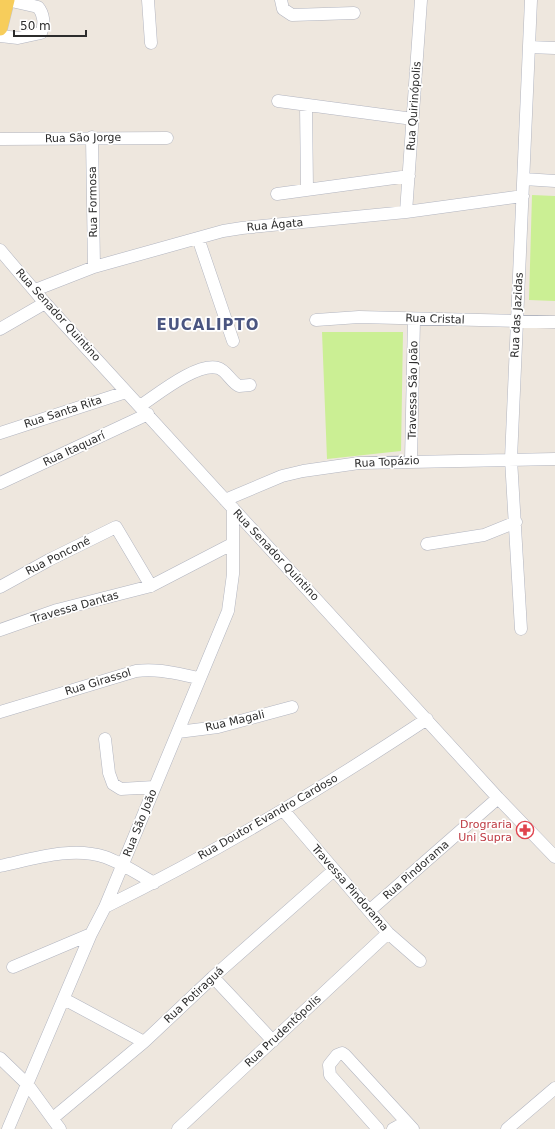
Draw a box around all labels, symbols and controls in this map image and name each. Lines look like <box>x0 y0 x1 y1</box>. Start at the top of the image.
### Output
scale bar <box>14 12 86 38</box>
text: 50 m <box>20 19 51 33</box>
street label: Rua Quirinópolis <box>404 60 424 151</box>
street label: Rua São Jorge <box>45 131 122 145</box>
street label: Rua Formosa <box>86 166 100 238</box>
street label: Rua Ágata <box>246 216 304 234</box>
street label: Rua Senador Quintino <box>13 266 103 364</box>
street label: Rua das Jazidas <box>508 272 526 358</box>
street label: Rua Cristal <box>405 311 465 327</box>
district label: EUCALIPTO <box>156 316 260 334</box>
street label: Travessa São João <box>406 340 420 440</box>
street label: Rua Santa Rita <box>22 393 104 431</box>
street label: Rua Itaquarí <box>41 429 108 469</box>
street label: Rua Topázio <box>354 454 420 470</box>
street label: Rua Senador Quintino <box>230 507 322 604</box>
street label: Rua Ponconé <box>23 534 93 578</box>
street label: Travessa Dantas <box>29 588 120 626</box>
street label: Rua Girassol <box>63 666 133 698</box>
street label: Rua Magali <box>204 708 266 734</box>
street label: Rua Doutor Evandro Cardoso <box>196 771 340 862</box>
street label: Rua São João <box>121 787 160 859</box>
place label: Drograria Uni Supra <box>458 818 512 844</box>
pharmacy icon: Drograria Uni Supra <box>515 820 535 840</box>
street label: Rua Pindorama <box>380 838 452 902</box>
street label: Travessa Pindorama <box>308 841 391 934</box>
street label: Rua Potiraguá <box>162 964 226 1026</box>
street label: Rua Prudentôpolis <box>242 992 324 1070</box>

